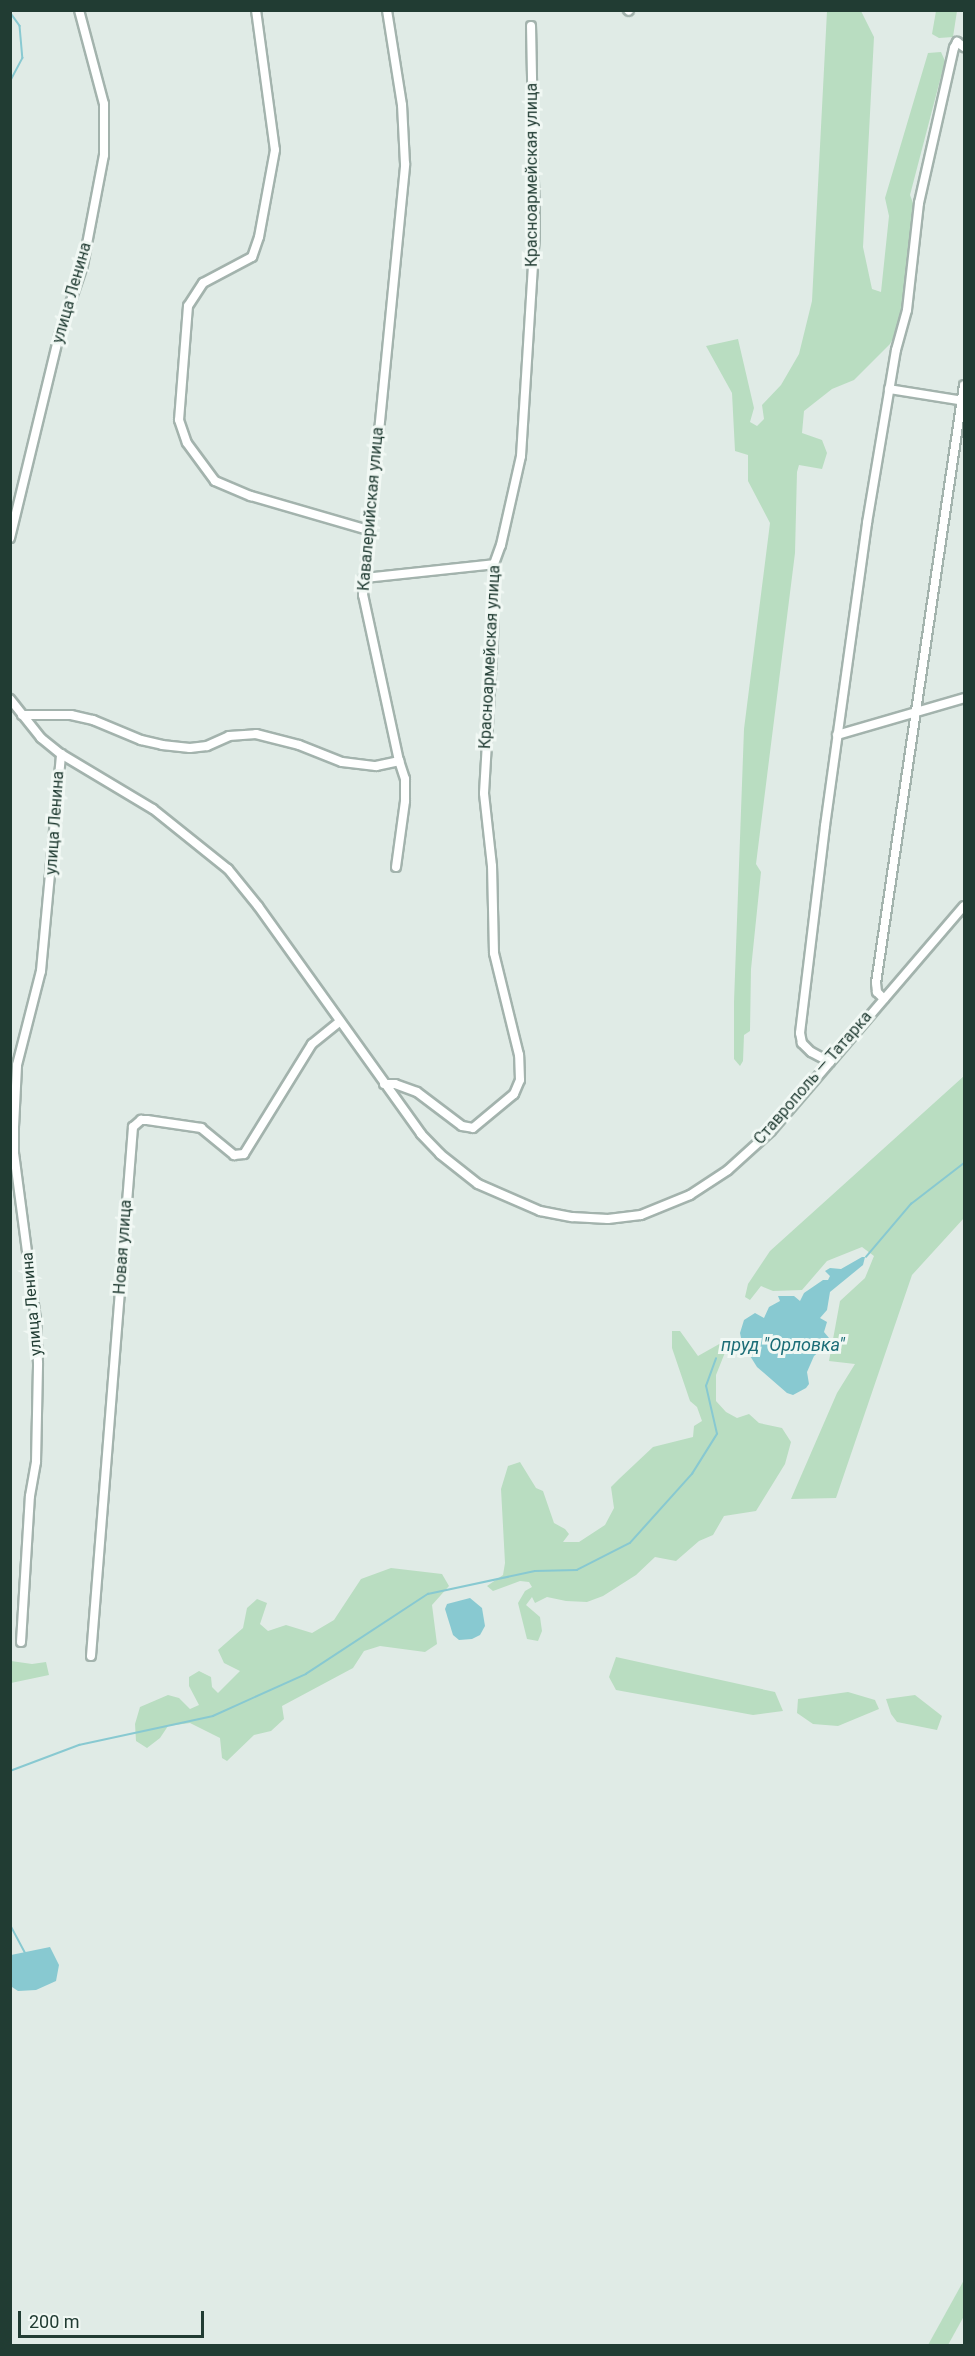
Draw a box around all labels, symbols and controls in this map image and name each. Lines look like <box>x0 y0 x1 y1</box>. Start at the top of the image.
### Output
street label: Красноармейская улица <box>522 83 542 267</box>
street label: улица Ленина <box>48 240 96 346</box>
street label: Кавалерийская улица <box>354 426 388 592</box>
street label: Красноармейская улица <box>476 565 504 749</box>
street label: улица Ленина <box>42 770 68 876</box>
street label: Ставрополь — Татарка <box>750 1007 876 1149</box>
street label: Новая улица <box>110 1199 136 1295</box>
street label: улица Ленина <box>18 1251 46 1357</box>
water label: пруд "Орловка" <box>721 1334 845 1356</box>
scale bar <box>21 2299 207 2337</box>
text: 200 m <box>29 2311 80 2332</box>

